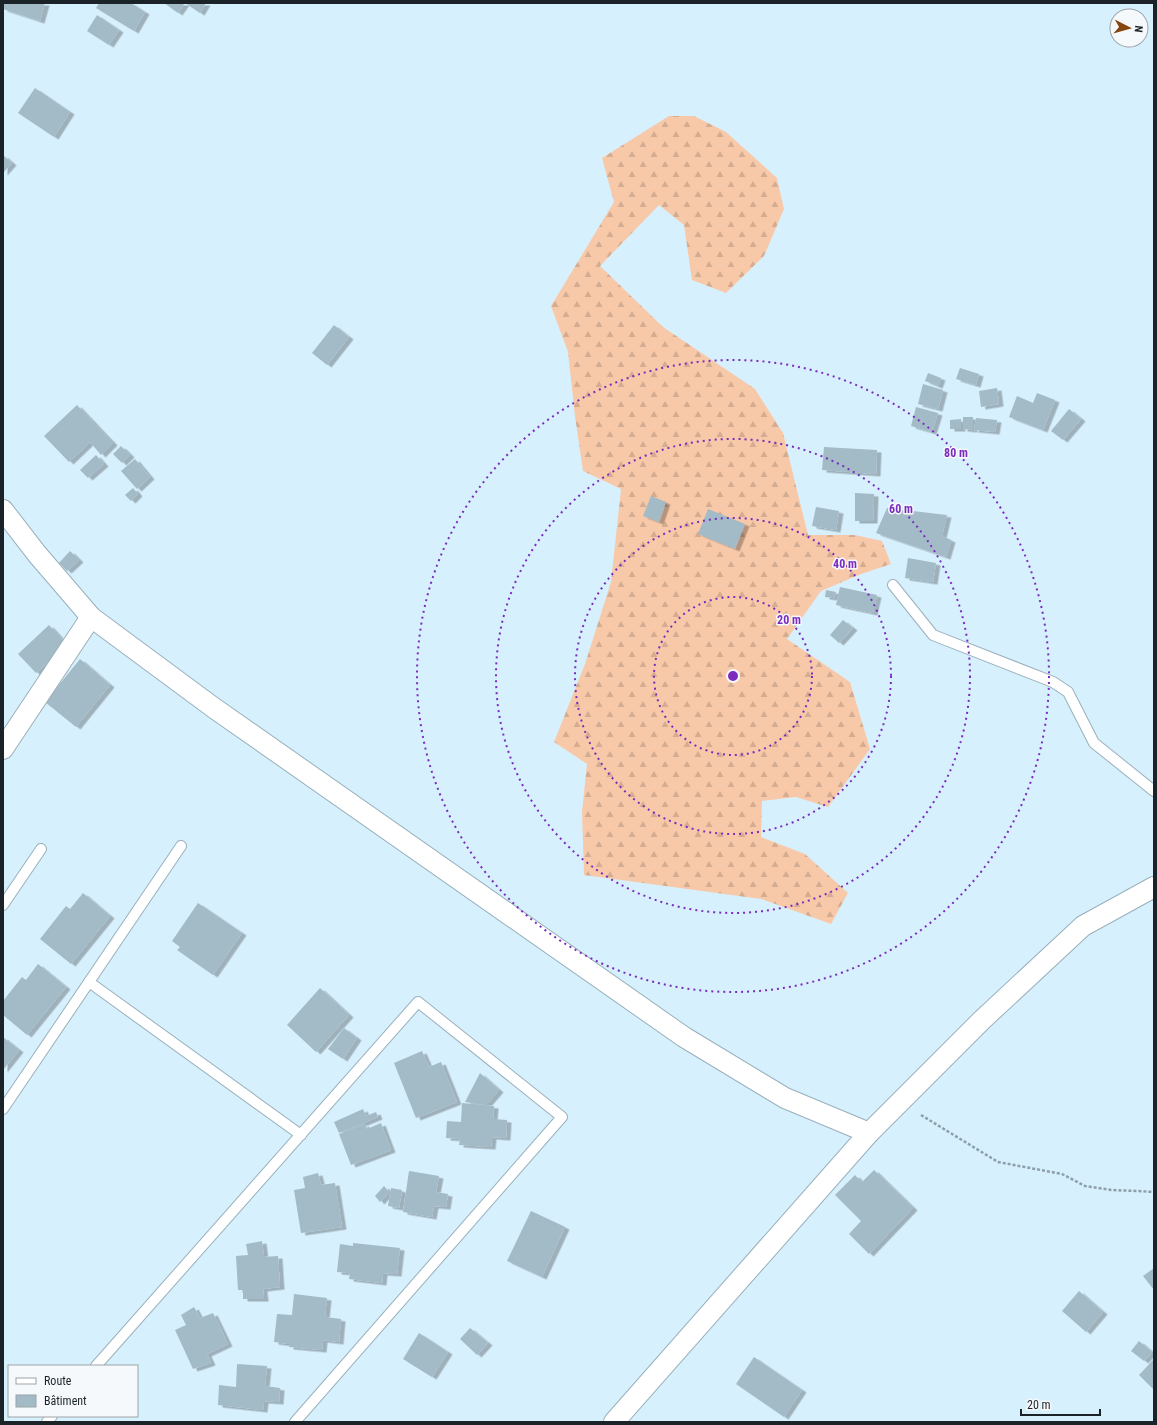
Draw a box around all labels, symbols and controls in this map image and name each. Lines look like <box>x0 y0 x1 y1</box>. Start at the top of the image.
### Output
north arrow <box>1109 8 1149 48</box>
text: N <box>1132 25 1145 33</box>
text: 80 m <box>944 446 968 460</box>
text: 60 m <box>889 502 913 516</box>
text: 40 m <box>833 557 857 571</box>
text: 20 m <box>777 613 801 627</box>
centre of rings <box>726 669 740 683</box>
legend <box>8 1365 138 1417</box>
text: Route <box>44 1374 72 1388</box>
scale bar <box>1021 1391 1100 1417</box>
text: Bâtiment <box>44 1394 87 1408</box>
text: 20 m <box>1027 1398 1051 1412</box>

